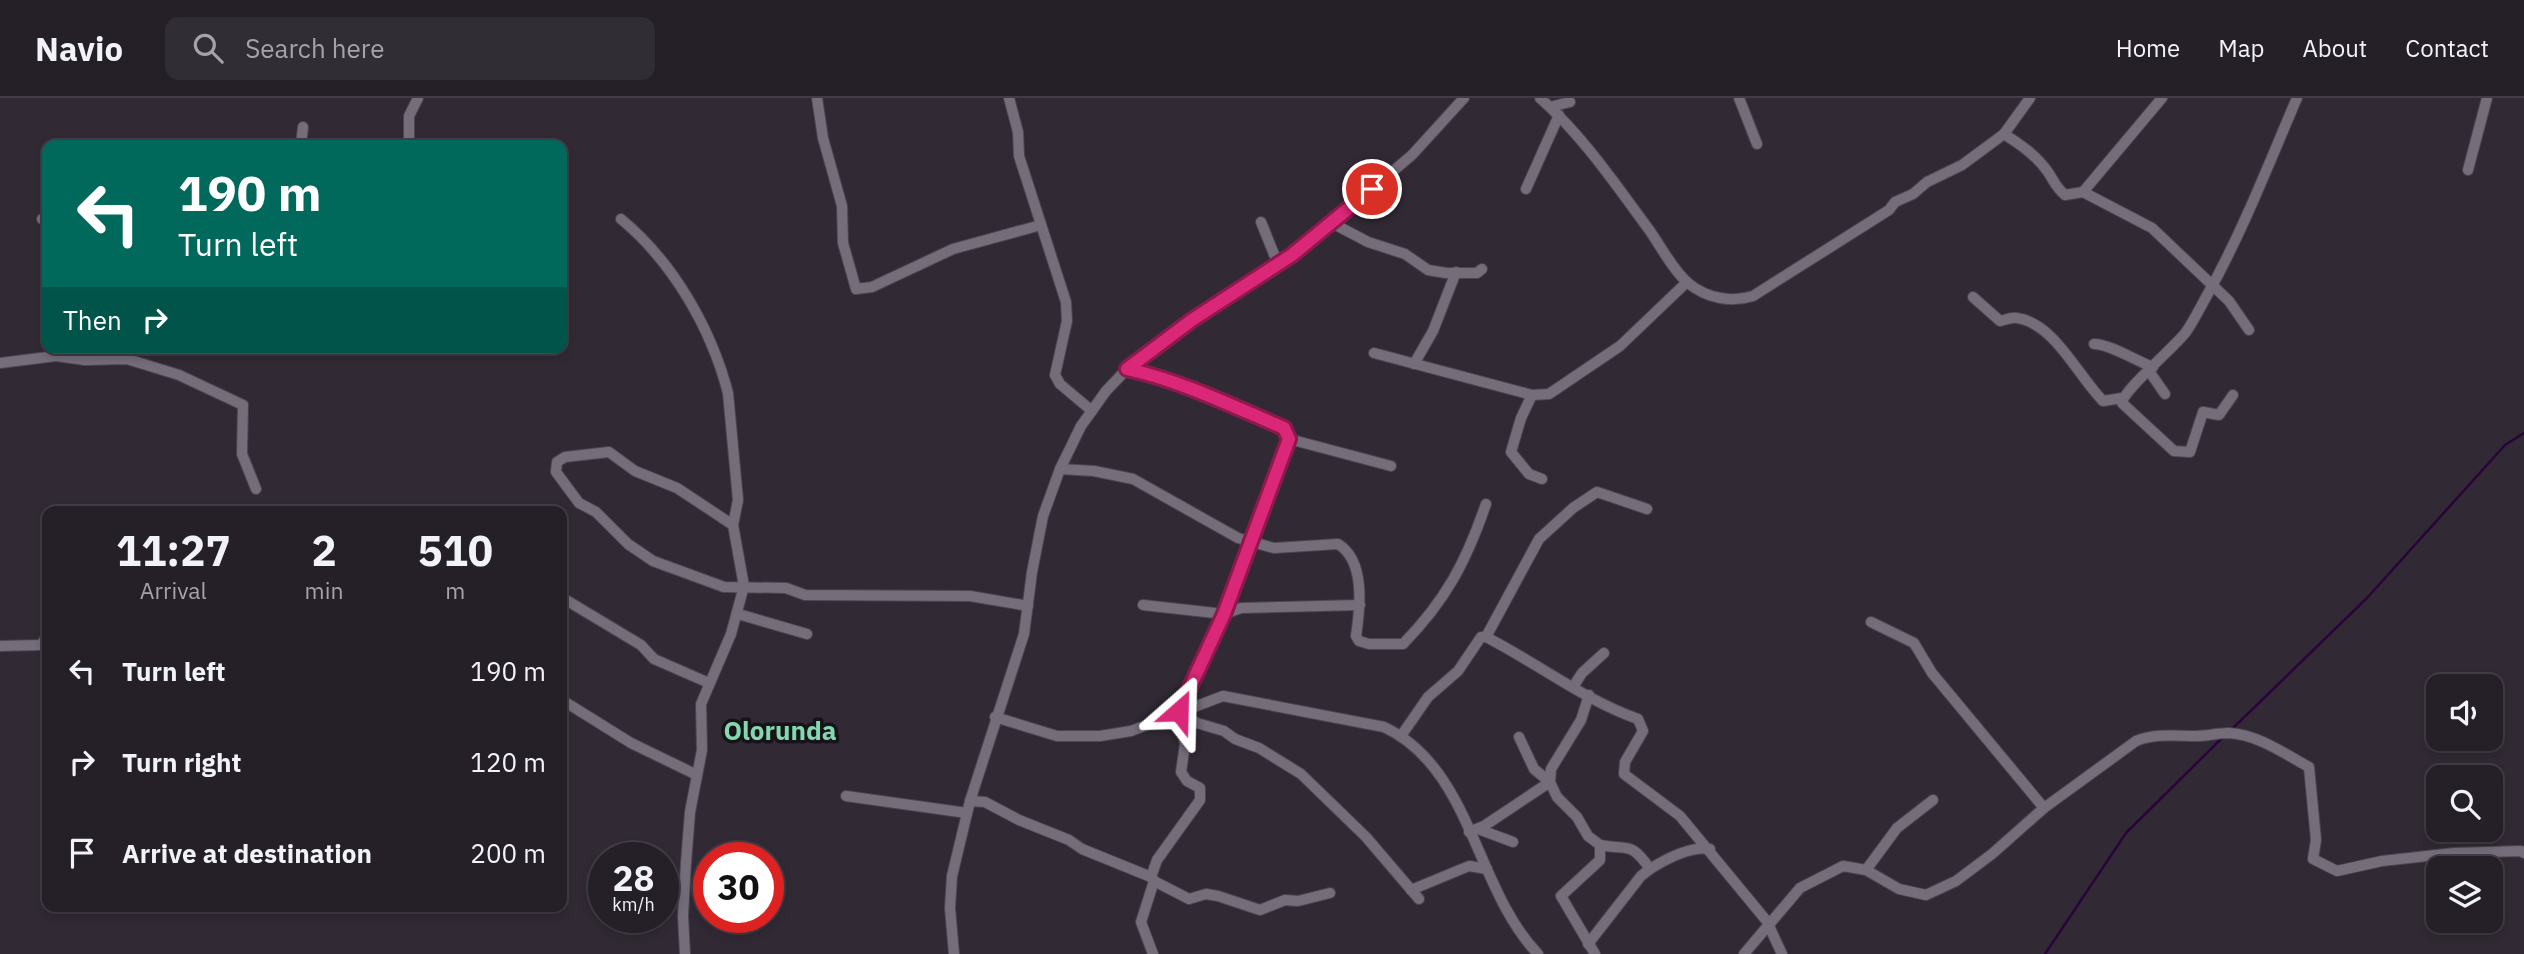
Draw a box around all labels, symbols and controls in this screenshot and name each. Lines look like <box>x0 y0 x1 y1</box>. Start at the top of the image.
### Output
search box <box>165 17 655 80</box>
text: Navio <box>35 27 123 70</box>
icon: search <box>189 29 227 67</box>
text: Search here <box>245 31 385 65</box>
text: Home <box>2116 32 2180 64</box>
text: Map <box>2218 32 2264 64</box>
text: About <box>2302 32 2367 64</box>
text: Contact <box>2405 32 2489 64</box>
pin <box>1342 159 1402 219</box>
text: 190 m <box>178 161 322 224</box>
icon: left <box>63 168 154 259</box>
icon: arrive <box>1353 170 1391 208</box>
text: Turn left <box>178 223 298 265</box>
icon: right <box>136 301 174 339</box>
text: Then <box>63 303 122 337</box>
text: 11:27 <box>116 523 231 578</box>
text: 2 <box>311 523 337 578</box>
text: 510 <box>417 523 493 578</box>
text: Arrival <box>140 575 207 605</box>
text: min <box>305 575 343 605</box>
text: m <box>445 575 465 605</box>
icon: left <box>63 652 101 690</box>
text: Turn left <box>122 654 225 688</box>
text: 190 m <box>470 654 546 688</box>
position arrow <box>1142 674 1216 748</box>
map controls <box>2426 674 2503 933</box>
button: sound <box>2426 674 2503 751</box>
district label: Olorunda <box>723 713 837 747</box>
icon: right <box>63 743 101 781</box>
text: Turn right <box>122 745 241 779</box>
text: 120 m <box>470 745 546 779</box>
button: search <box>2426 765 2503 842</box>
icon: arrive <box>63 834 101 872</box>
text: Arrive at destination <box>122 836 372 870</box>
text: 200 m <box>470 836 546 870</box>
speed limit sign: 30 <box>693 842 784 933</box>
text: 28 <box>612 855 655 901</box>
button: layers <box>2426 856 2503 933</box>
text: km/h <box>612 893 655 916</box>

